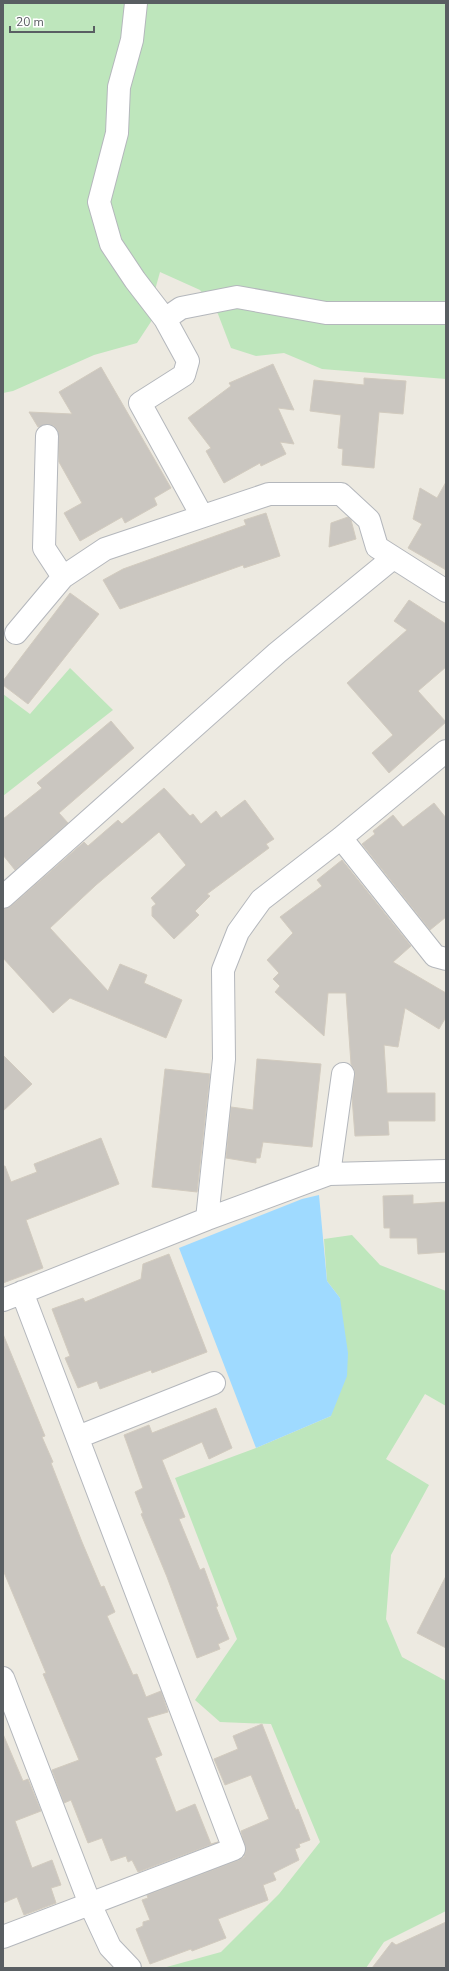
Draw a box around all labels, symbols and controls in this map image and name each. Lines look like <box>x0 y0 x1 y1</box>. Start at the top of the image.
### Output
scale bar <box>10 8 94 34</box>
text: 20 m <box>16 14 44 30</box>

